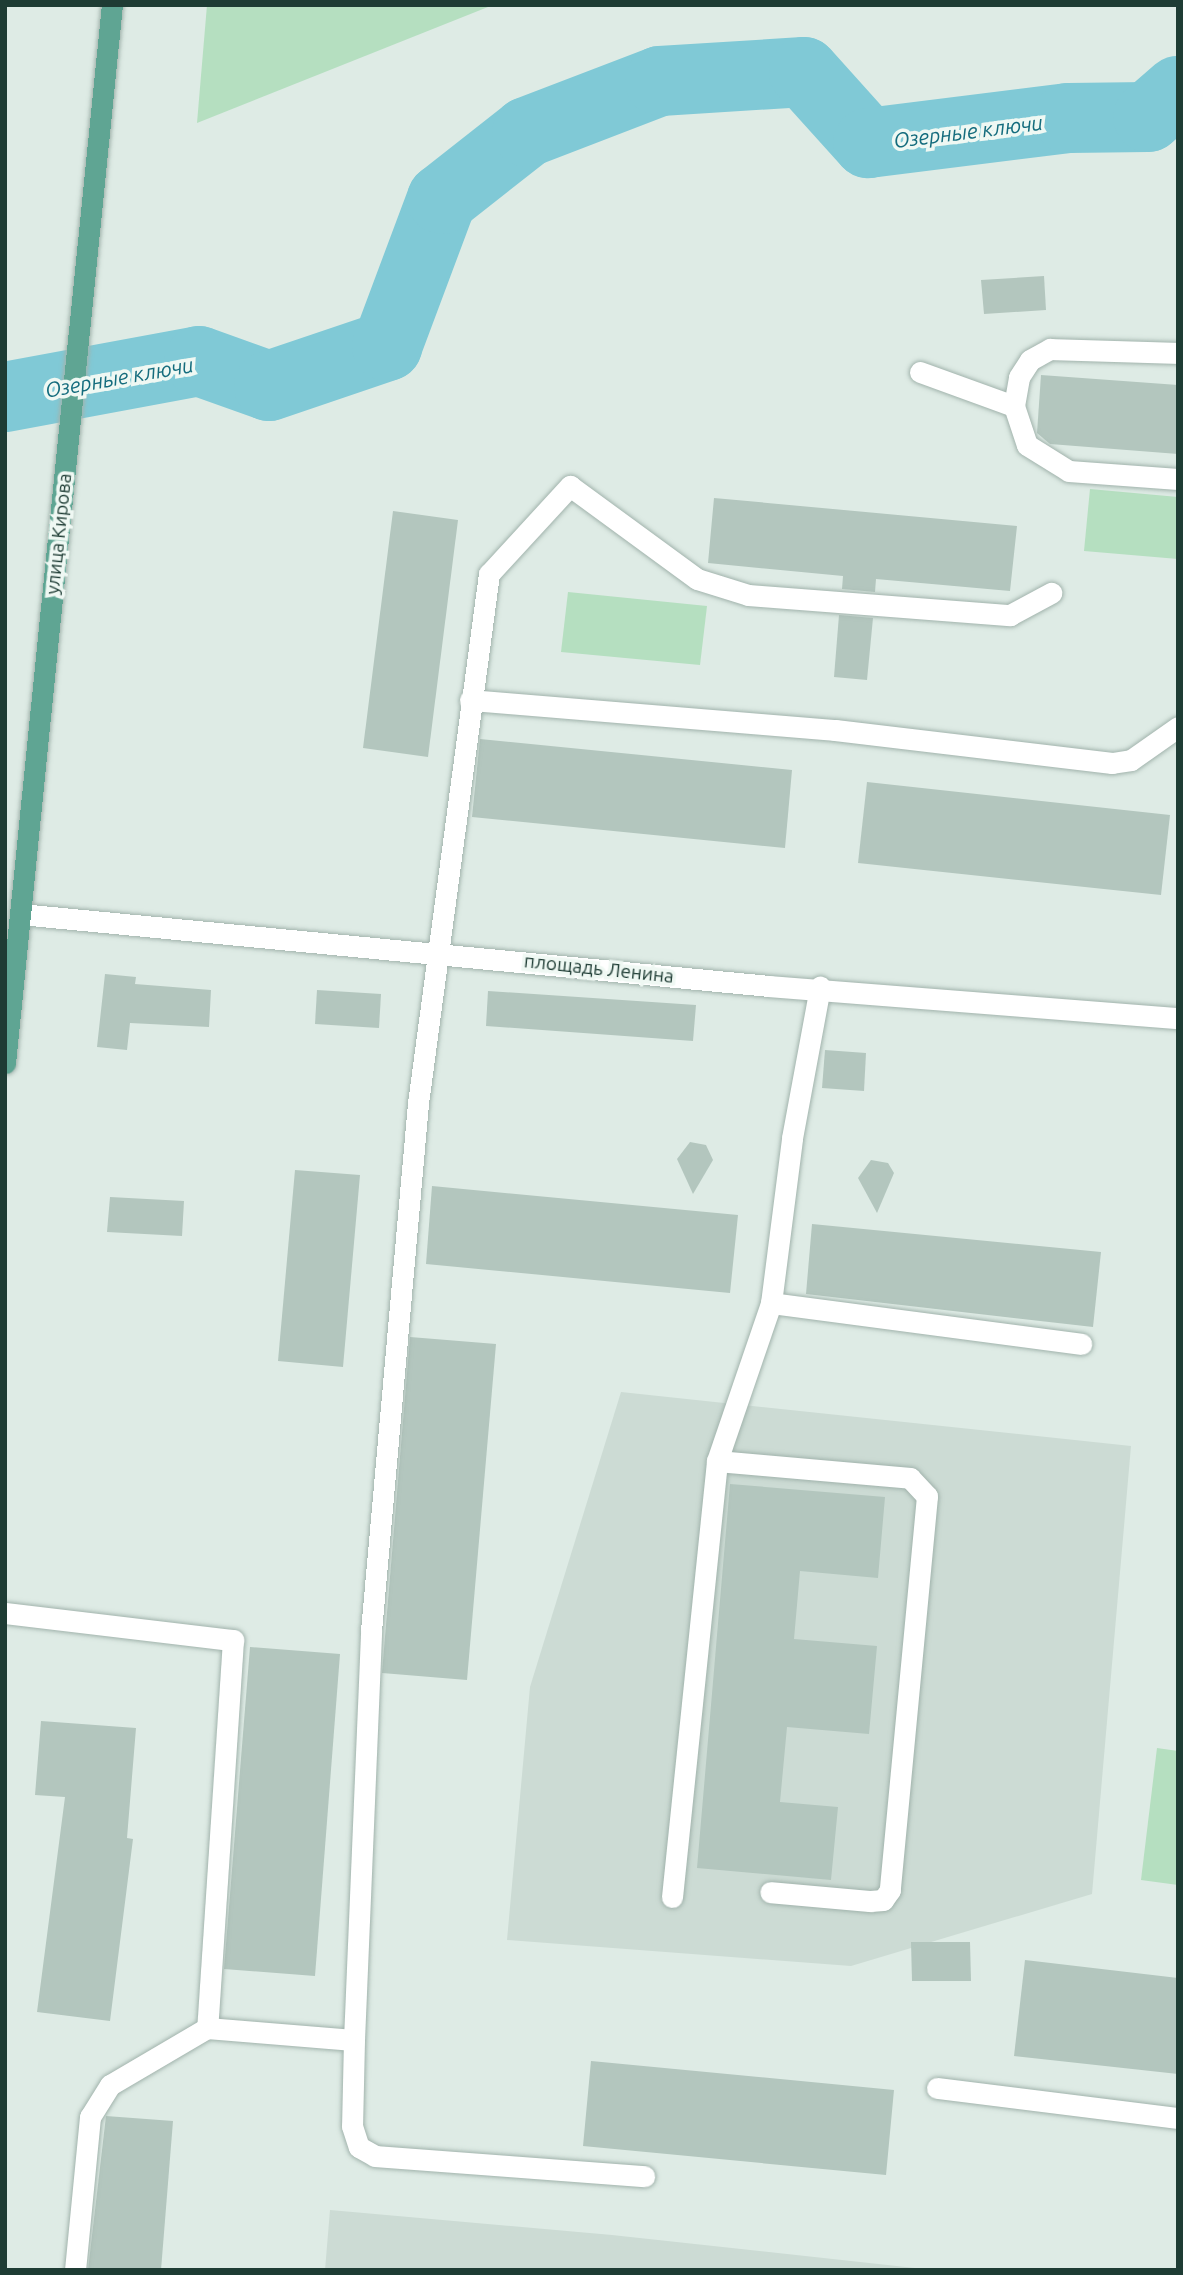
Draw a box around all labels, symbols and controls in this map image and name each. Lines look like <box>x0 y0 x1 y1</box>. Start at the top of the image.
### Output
water label: Озерные ключи <box>892 109 1044 153</box>
water label: Озерные ключи <box>43 352 195 402</box>
street label: улица Кирова <box>41 472 77 596</box>
street label: площадь Ленина <box>523 950 675 988</box>

